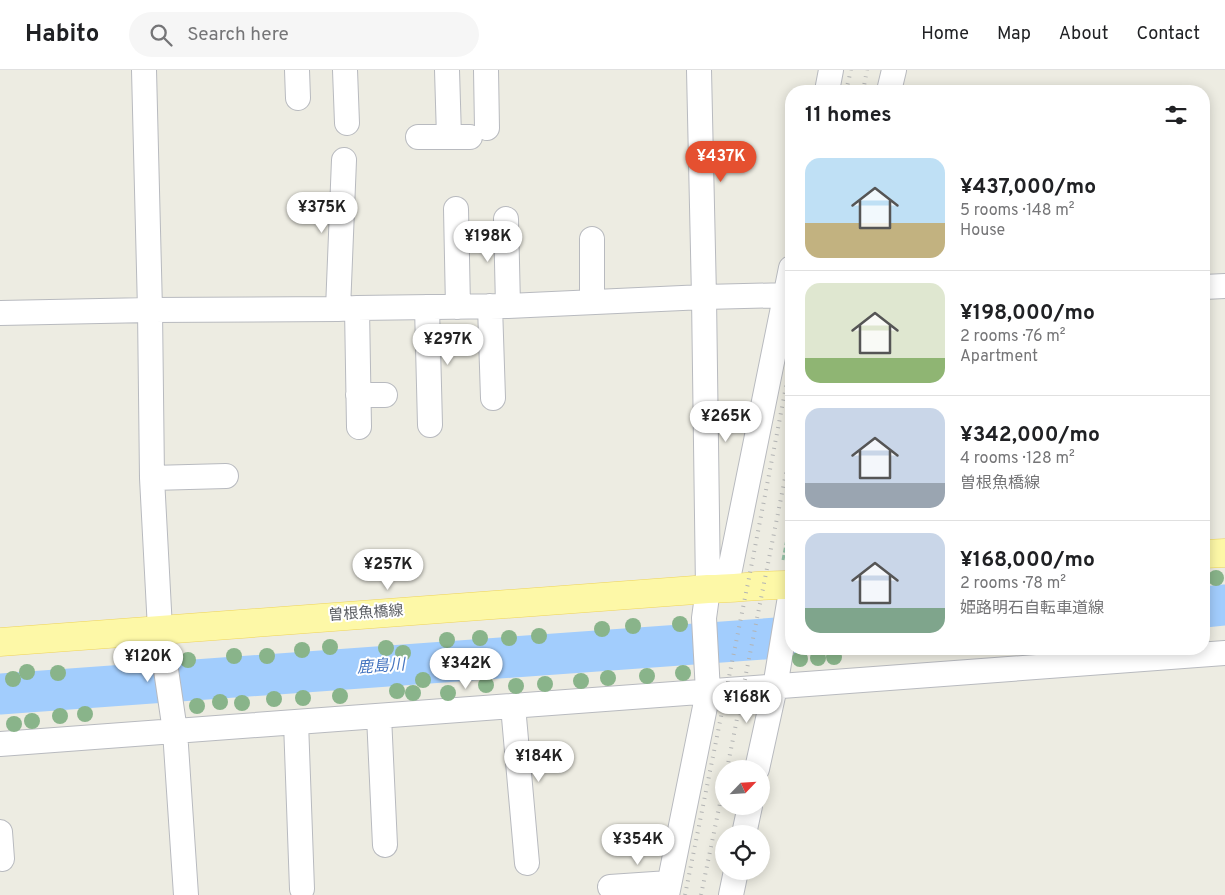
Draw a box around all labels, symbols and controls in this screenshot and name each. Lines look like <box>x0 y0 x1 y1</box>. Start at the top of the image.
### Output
search box <box>129 12 479 57</box>
text: Habito <box>25 20 99 50</box>
icon: search <box>147 21 175 49</box>
text: Search here <box>187 23 289 47</box>
text: Home <box>921 23 969 46</box>
text: Map <box>997 23 1031 46</box>
text: About <box>1059 23 1108 46</box>
text: Contact <box>1136 23 1200 46</box>
icon: filters <box>1162 101 1190 129</box>
text: 11 homes <box>805 102 892 129</box>
pin: ¥437K <box>686 140 756 183</box>
text: ¥437K <box>696 147 746 167</box>
text: ¥437,000/mo <box>960 174 1096 201</box>
icon: home <box>845 178 905 238</box>
pin: ¥375K <box>287 191 357 234</box>
text: ¥375K <box>298 198 346 218</box>
text: 5 rooms · 148 m² <box>960 201 1075 221</box>
pin: ¥198K <box>453 220 523 263</box>
text: House <box>960 221 1005 241</box>
text: ¥198K <box>464 227 512 247</box>
text: ¥198,000/mo <box>960 300 1095 327</box>
icon: home <box>845 303 905 363</box>
pin: ¥297K <box>413 324 483 366</box>
text: 2 rooms · 76 m² <box>960 327 1066 347</box>
text: ¥297K <box>424 330 472 350</box>
text: Apartment <box>960 347 1038 367</box>
pin: ¥265K <box>691 400 761 443</box>
text: ¥265K <box>701 407 751 427</box>
text: ¥342,000/mo <box>960 422 1100 449</box>
icon: home <box>845 428 905 488</box>
text: 4 rooms · 128 m² <box>960 449 1075 469</box>
text: 曽根魚橋線 <box>960 474 1040 494</box>
text: ¥168,000/mo <box>960 547 1095 574</box>
pin: ¥257K <box>353 548 423 591</box>
icon: home <box>845 553 905 613</box>
text: ¥257K <box>363 555 413 575</box>
text: 2 rooms · 78 m² <box>960 574 1066 594</box>
text: 姫路明石自転車道線 <box>960 599 1104 619</box>
street label: 曽根魚橋線 <box>328 601 404 626</box>
pin: ¥120K <box>113 640 183 683</box>
text: ¥120K <box>124 647 172 667</box>
pin: ¥342K <box>431 648 501 690</box>
text: ¥342K <box>441 654 491 674</box>
water label: 鹿島川 <box>356 655 408 679</box>
pin: ¥168K <box>712 682 782 724</box>
text: ¥168K <box>723 688 771 708</box>
pin: ¥184K <box>504 740 574 783</box>
text: ¥184K <box>515 747 563 767</box>
north arrow <box>715 760 770 815</box>
map controls <box>715 760 770 880</box>
pin: ¥354K <box>603 824 673 866</box>
button: locate <box>715 825 770 880</box>
text: ¥354K <box>612 830 664 850</box>

